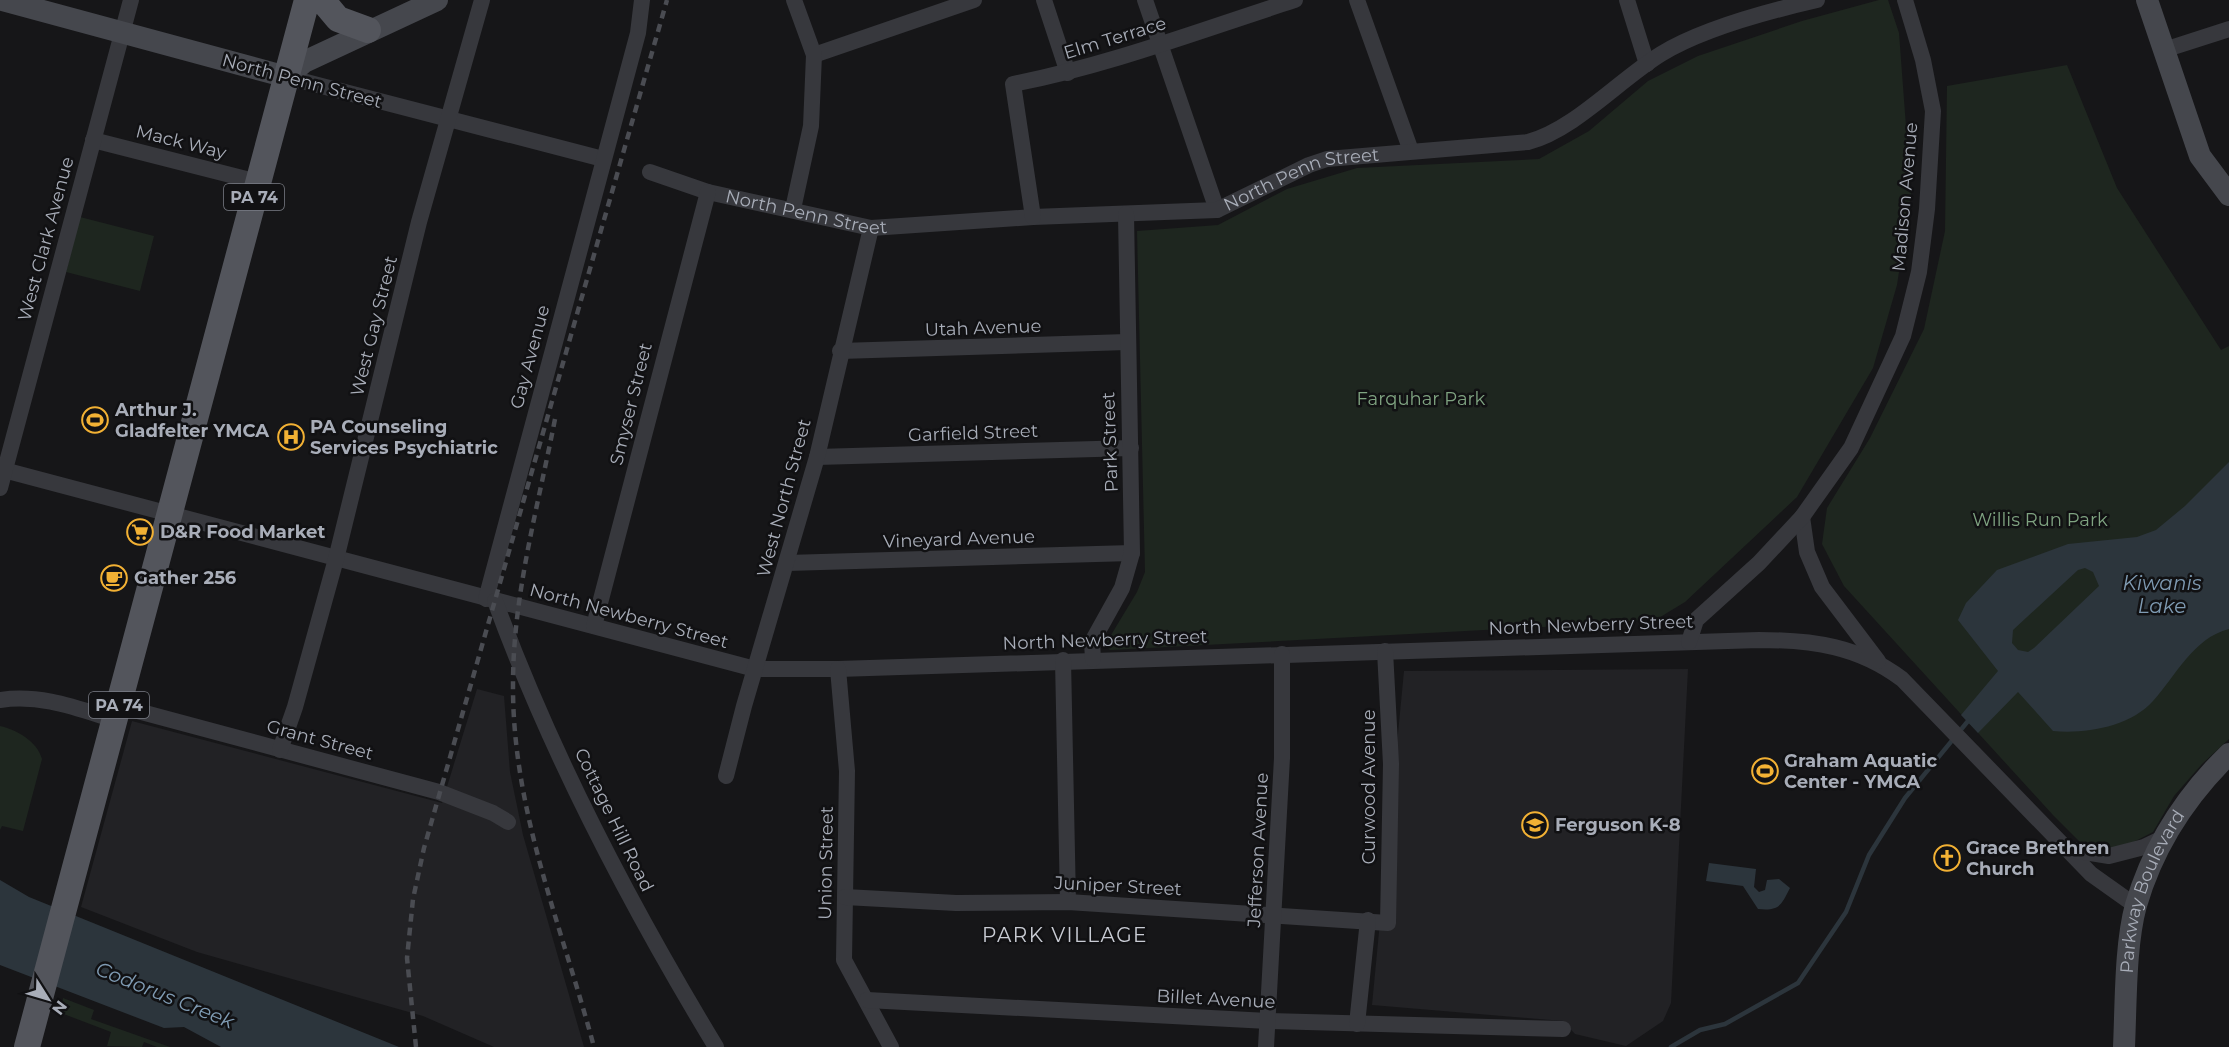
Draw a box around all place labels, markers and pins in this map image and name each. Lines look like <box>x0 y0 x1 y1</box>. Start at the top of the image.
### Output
place label: Arthur J. Gladfelter YMCA <box>114 399 269 442</box>
sports icon: Arthur J. Gladfelter YMCA <box>80 405 110 435</box>
place label: PA Counseling Services Psychiatric <box>310 416 498 459</box>
hospital icon: PA Counseling Services Psychiatric <box>276 422 306 452</box>
supermarket icon: D&R Food Market <box>125 517 155 547</box>
place label: D&R Food Market <box>160 521 325 543</box>
cafe icon: Gather 256 <box>99 563 129 593</box>
place label: Gather 256 <box>134 567 237 589</box>
place label: Graham Aquatic Center - YMCA <box>1784 750 1937 793</box>
sports icon: Graham Aquatic Center - YMCA <box>1750 756 1780 786</box>
school or university icon: Ferguson K-8 <box>1520 810 1550 840</box>
place label: Ferguson K-8 <box>1555 814 1681 836</box>
place label: Grace Brethren Church <box>1966 837 2109 880</box>
church icon: Grace Brethren Church <box>1932 843 1962 873</box>

